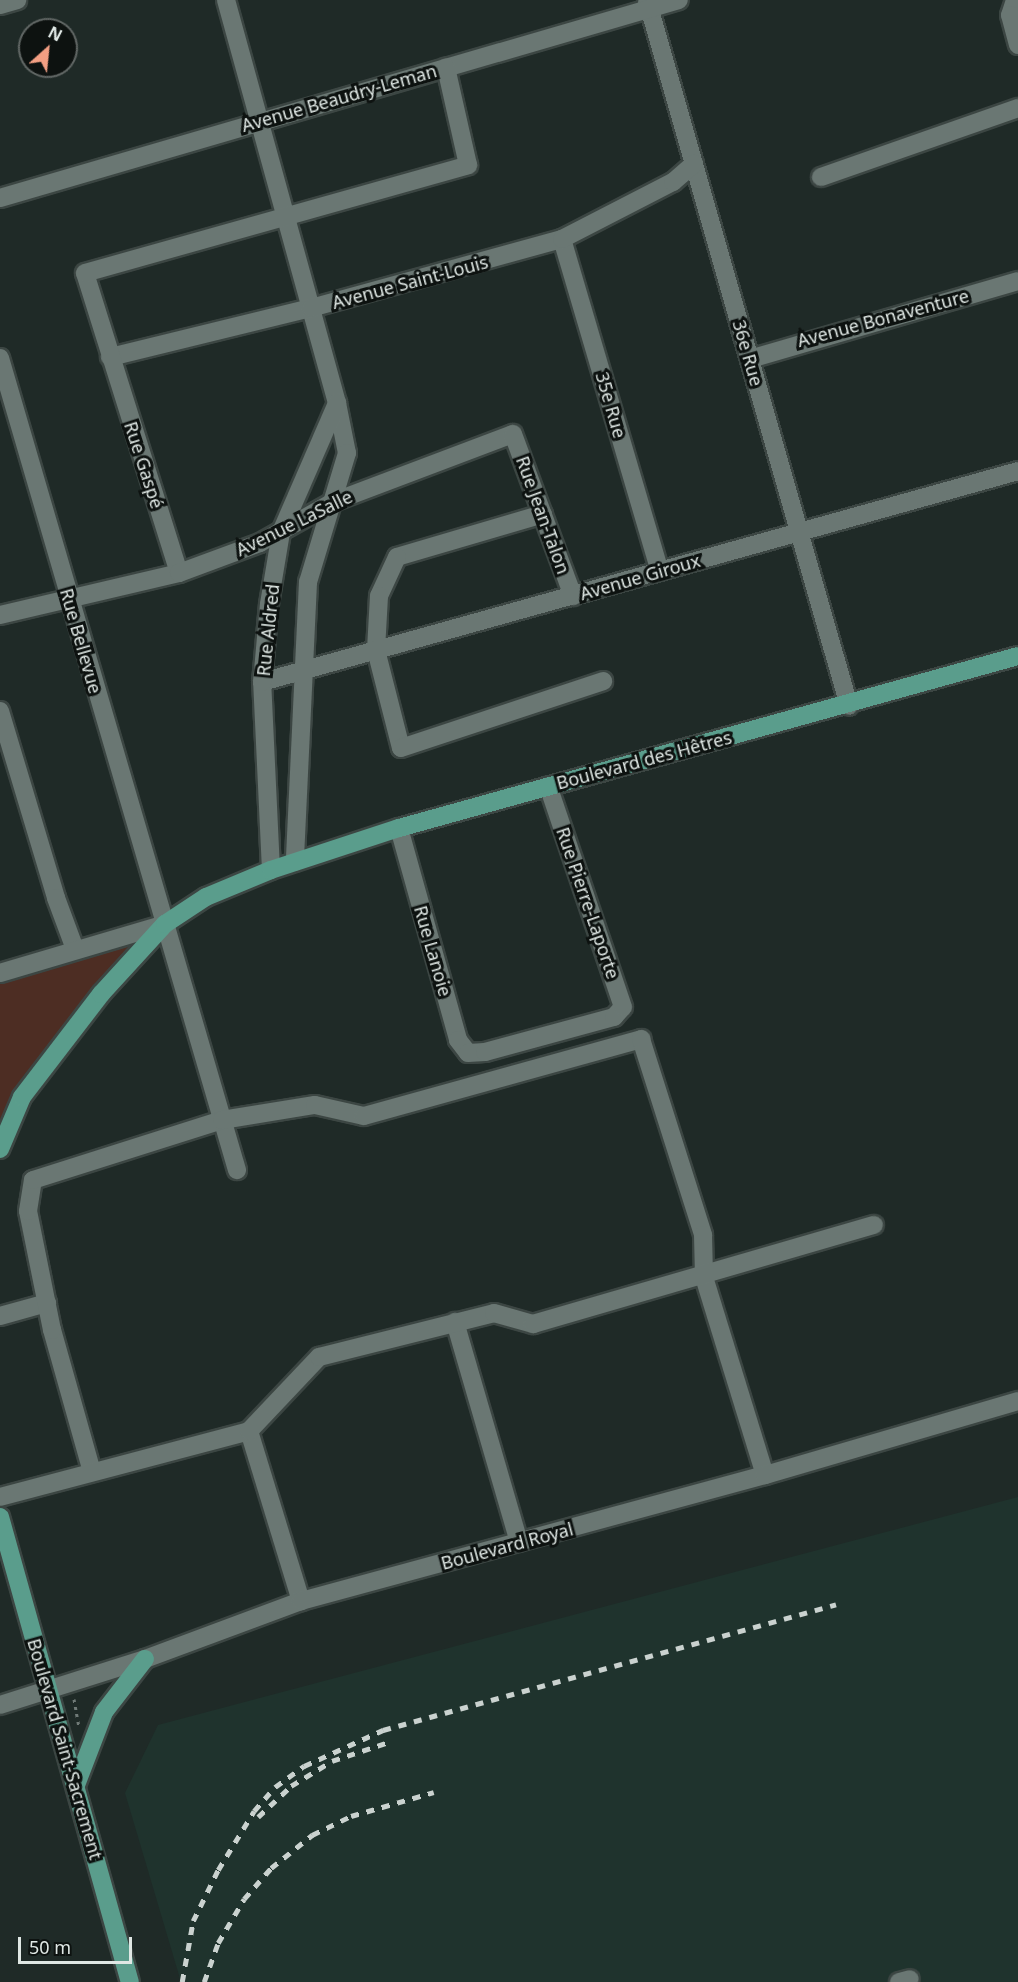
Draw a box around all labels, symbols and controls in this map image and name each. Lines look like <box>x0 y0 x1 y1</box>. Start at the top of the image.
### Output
north arrow <box>18 18 78 78</box>
text: N <box>44 21 66 46</box>
street label: Avenue Beaudry-Leman <box>239 60 439 136</box>
street label: Avenue Saint-Louis <box>330 251 490 313</box>
street label: Avenue Bonaventure <box>795 285 971 351</box>
street label: 36e Rue <box>728 317 768 389</box>
street label: 35e Rue <box>591 369 631 441</box>
street label: Rue Gaspé <box>120 419 168 511</box>
street label: Rue Jean-Talon <box>512 453 574 577</box>
street label: Avenue LaSalle <box>232 485 356 561</box>
street label: Avenue Giroux <box>577 549 703 605</box>
street label: Rue Aldred <box>252 583 284 677</box>
street label: Rue Bellevue <box>56 586 106 696</box>
street label: Boulevard des Hêtres <box>554 726 734 794</box>
street label: Rue Pierre-Laporte <box>552 824 624 982</box>
street label: Rue Lanoie <box>410 903 456 999</box>
street label: Boulevard Royal <box>439 1518 575 1574</box>
street label: Boulevard Saint-Sacrement <box>23 1636 107 1862</box>
scale bar <box>21 1925 135 1963</box>
text: 50 m <box>29 1935 71 1959</box>

